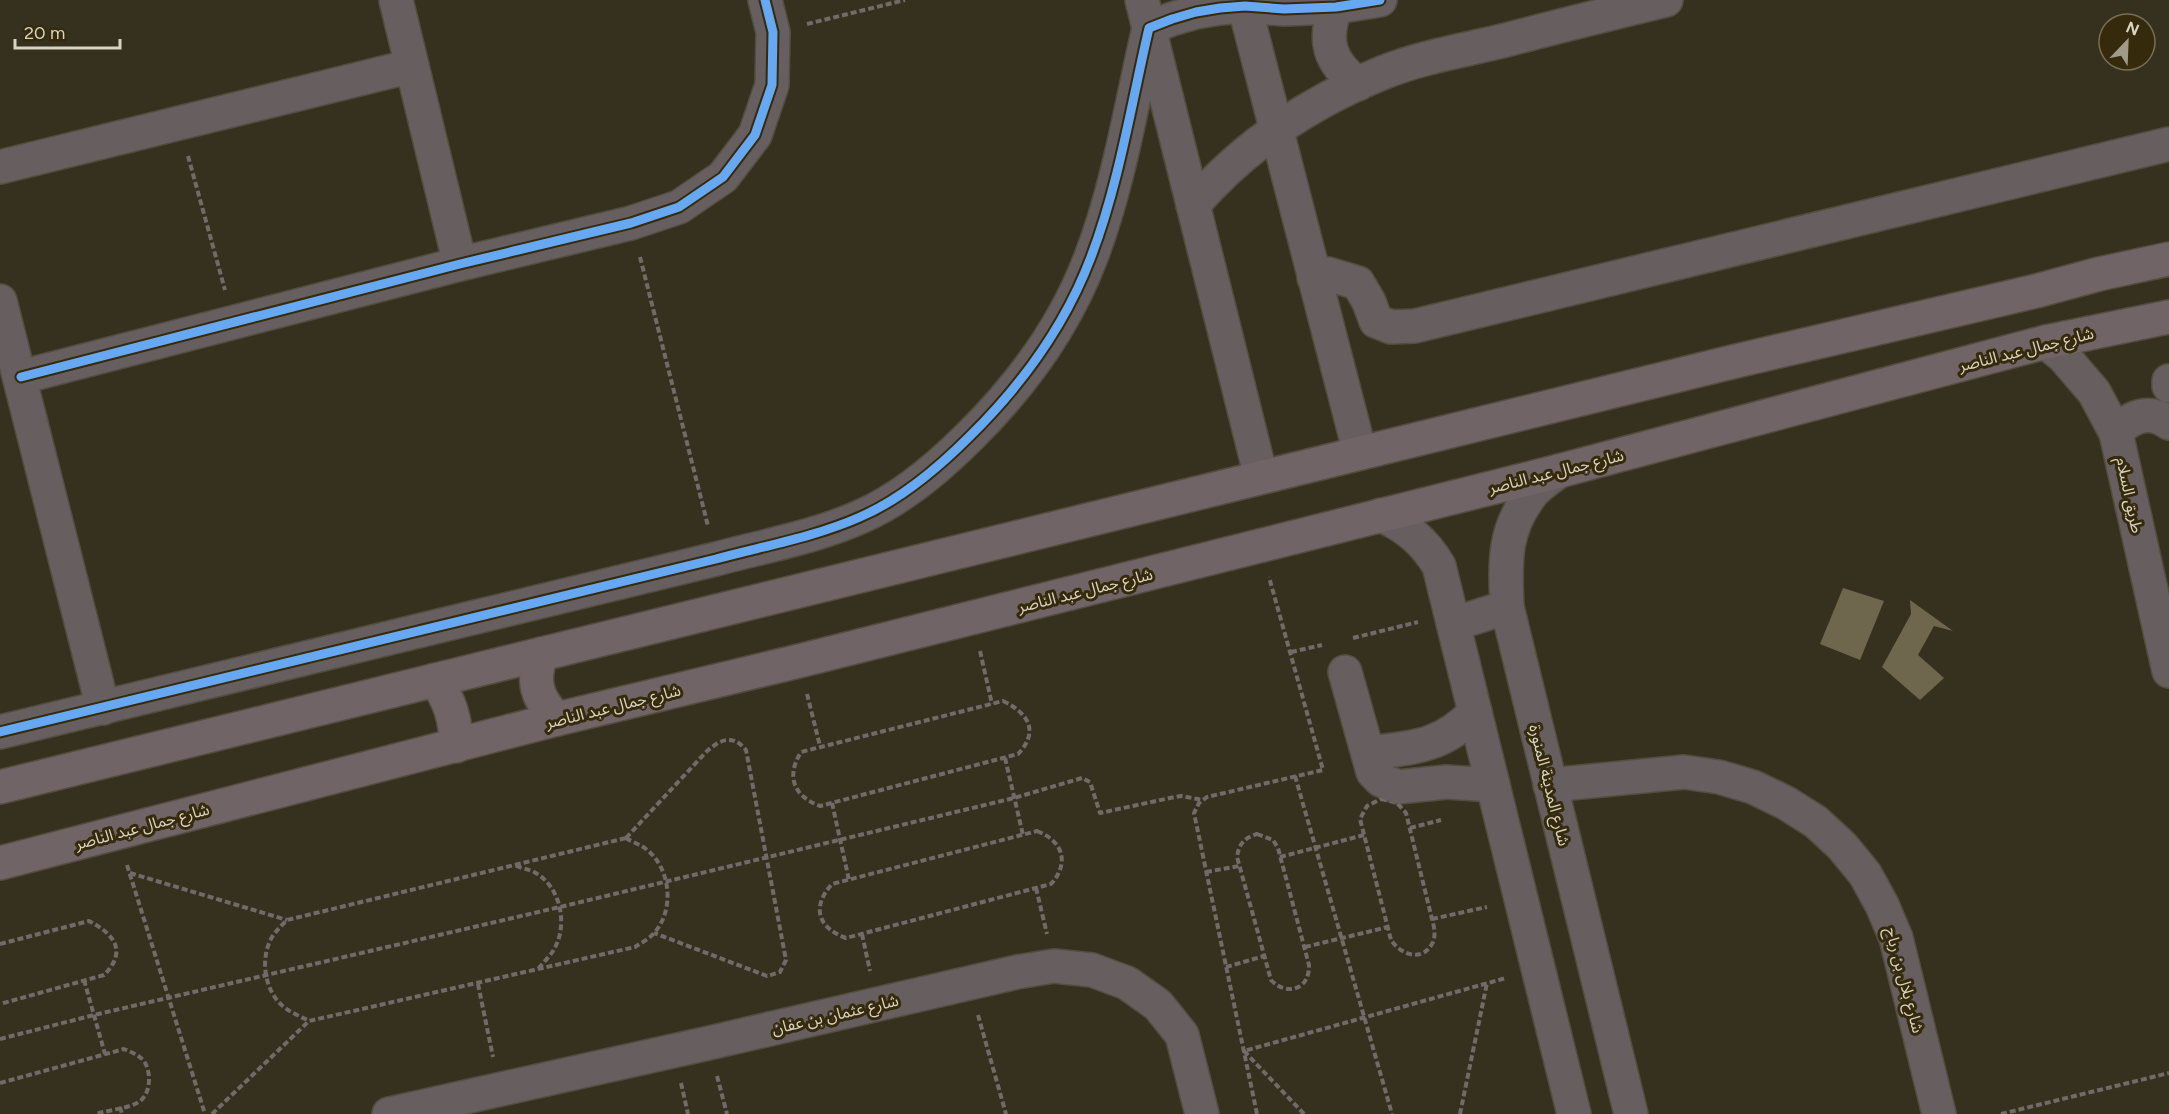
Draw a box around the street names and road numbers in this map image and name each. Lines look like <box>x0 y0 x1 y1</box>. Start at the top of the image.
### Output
street label: شارع جمال عبد الناصر <box>1956 324 2096 379</box>
street label: شارع جمال عبد الناصر <box>1486 446 1626 501</box>
street label: طريق السلام <box>2109 455 2147 536</box>
street label: شارع جمال عبد الناصر <box>1015 565 1155 620</box>
street label: شارع جمال عبد الناصر <box>543 681 683 736</box>
street label: شارع المدينة المنورة <box>1522 722 1574 849</box>
street label: شارع جمال عبد الناصر <box>72 799 212 857</box>
street label: شارع بلال بن رباح <box>1878 925 1928 1036</box>
street label: شارع عثمان بن عفان <box>770 991 901 1041</box>

